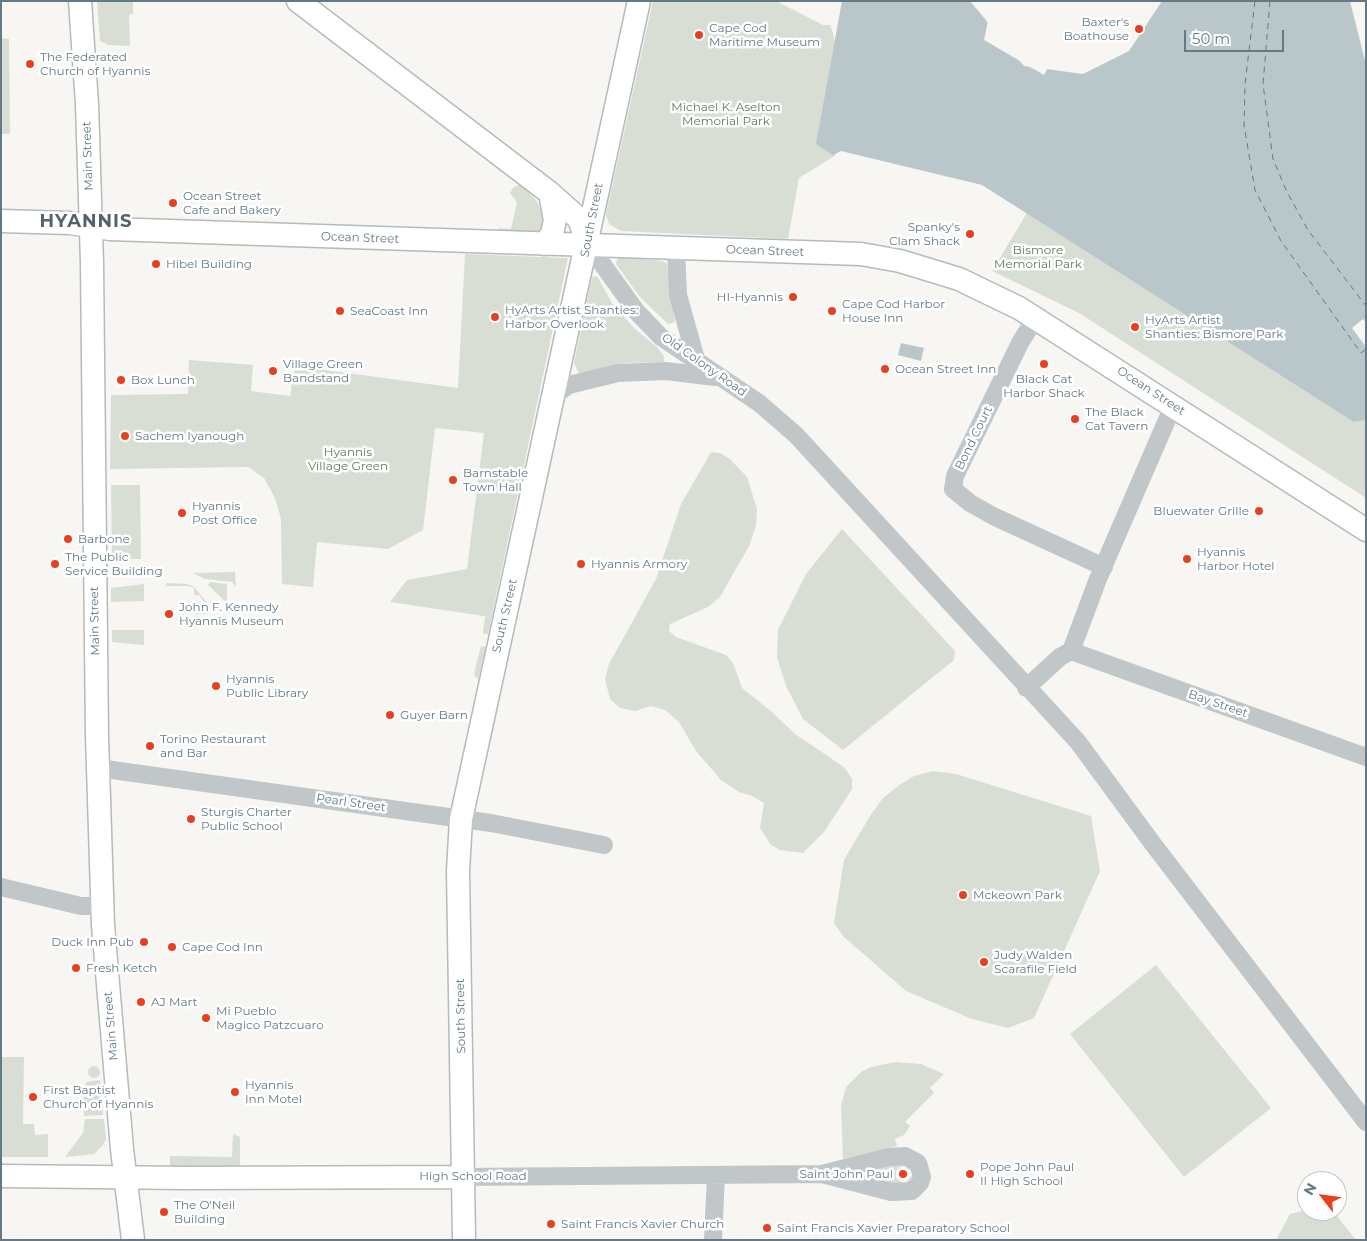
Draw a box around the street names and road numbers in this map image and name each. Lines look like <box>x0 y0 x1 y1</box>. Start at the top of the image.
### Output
street label: Main Street <box>80 121 96 191</box>
street label: South Street <box>578 182 606 258</box>
street label: Ocean Street <box>321 229 399 247</box>
street label: Ocean Street <box>726 242 804 260</box>
street label: Old Colony Road <box>659 330 749 400</box>
street label: Ocean Street <box>1114 364 1188 418</box>
street label: Bond Court <box>952 404 996 472</box>
street label: South Street <box>490 578 520 654</box>
street label: Main Street <box>87 586 103 656</box>
street label: Bay Street <box>1186 687 1250 721</box>
street label: Pearl Street <box>315 791 387 815</box>
street label: South Street <box>453 978 469 1054</box>
street label: Main Street <box>101 991 121 1061</box>
street label: High School Road <box>419 1169 527 1183</box>

